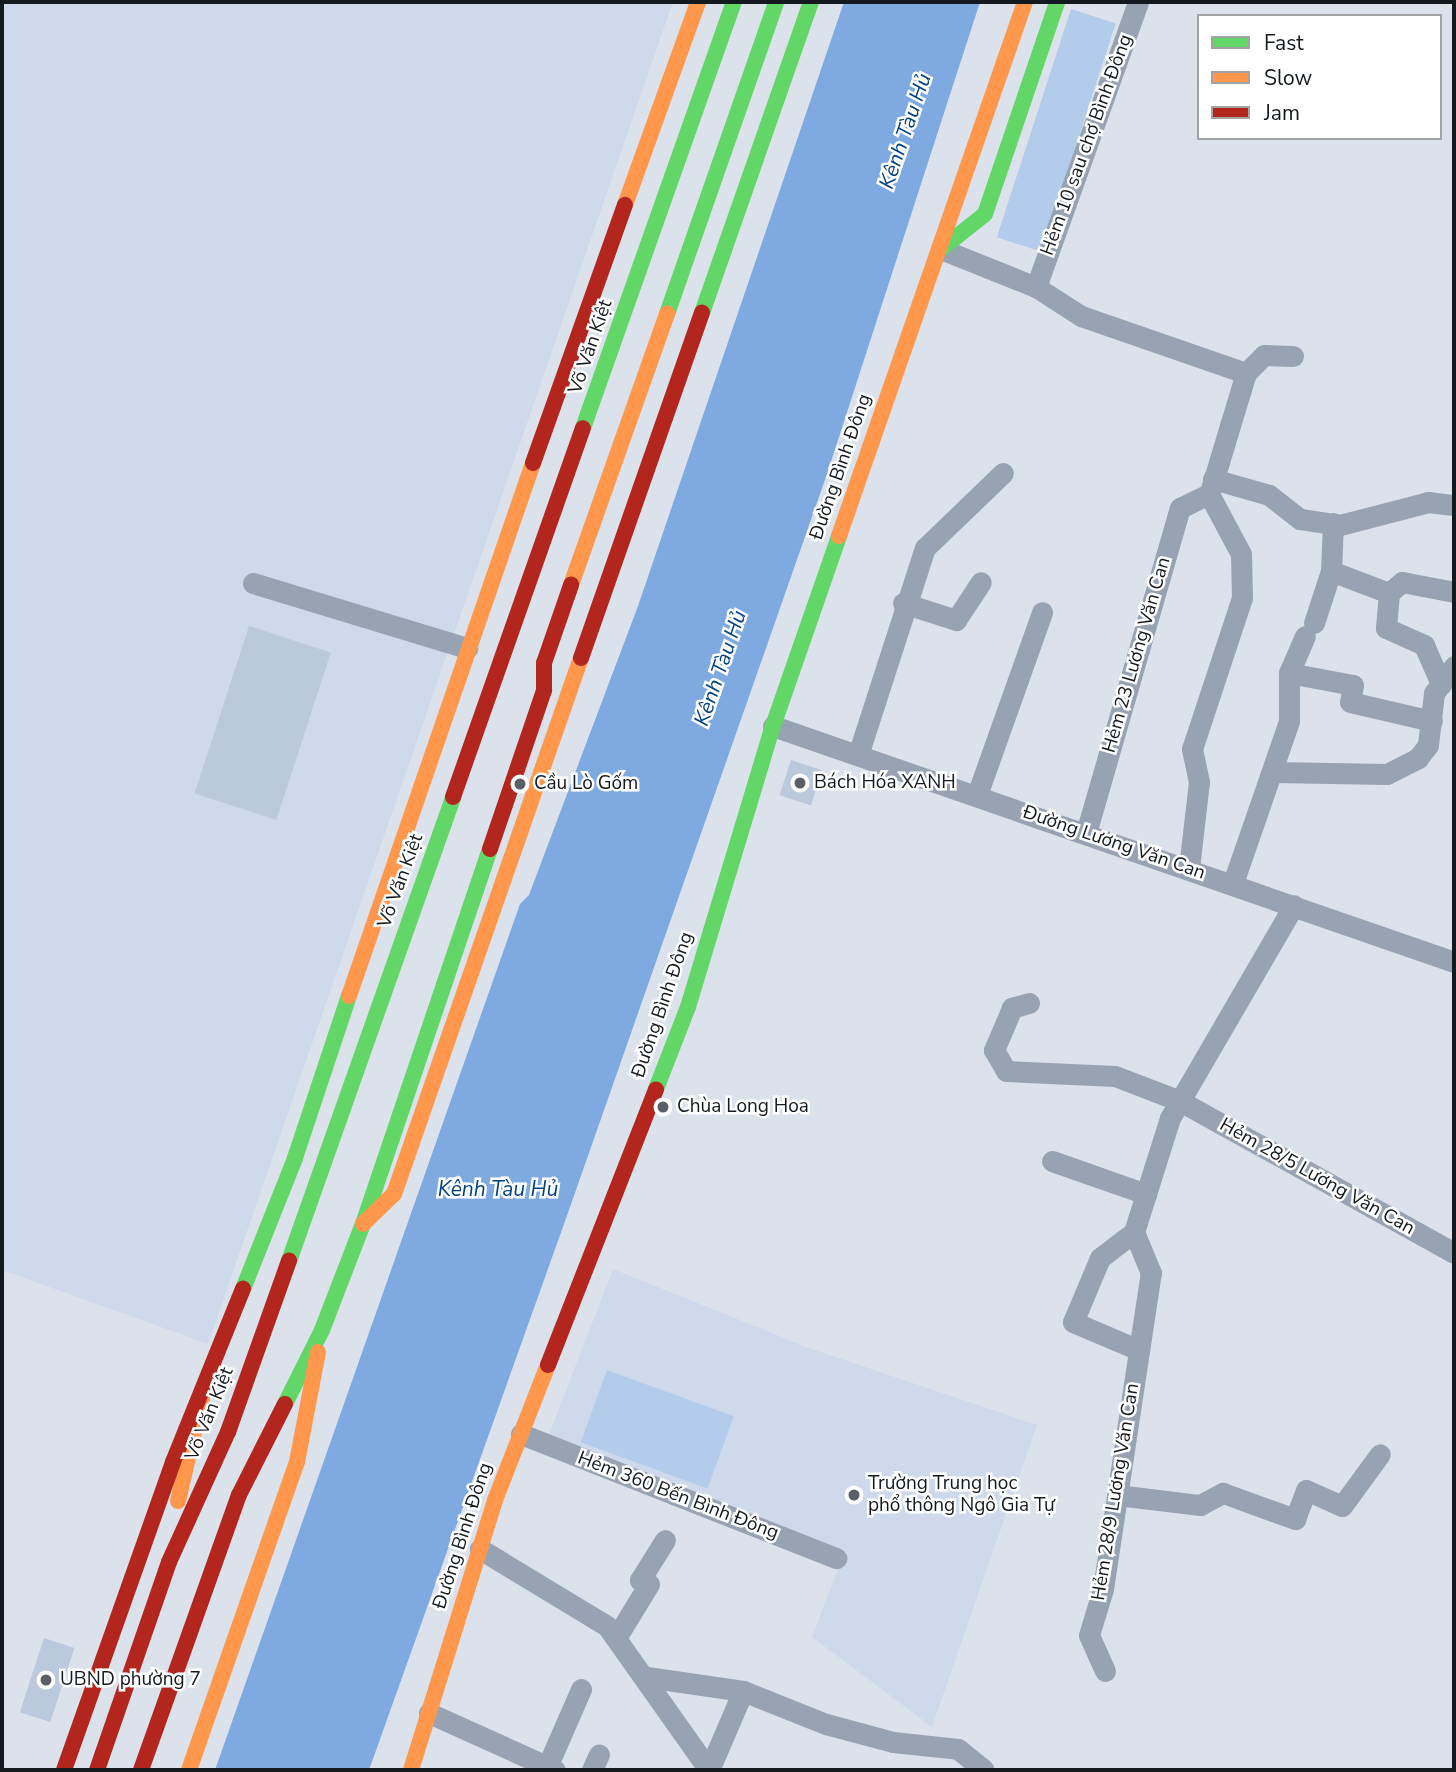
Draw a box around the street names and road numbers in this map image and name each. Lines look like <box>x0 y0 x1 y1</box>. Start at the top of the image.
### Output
street label: Hẻm 10 sau chợ Bình Đông <box>1036 31 1138 259</box>
street label: Võ Văn Kiệt <box>564 297 618 397</box>
street label: Đường Bình Đông <box>805 391 877 543</box>
street label: Hẻm 23 Lương Văn Can <box>1098 554 1176 756</box>
street label: Đường Lương Văn Can <box>1020 801 1208 885</box>
street label: Võ Văn Kiệt <box>373 831 429 931</box>
street label: Đường Bình Đông <box>627 929 699 1081</box>
street label: Hẻm 28/5 Lương Văn Can <box>1216 1114 1418 1240</box>
street label: Võ Văn Kiệt <box>181 1364 239 1464</box>
street label: Hẻm 28/9 Lương Văn Can <box>1088 1382 1144 1602</box>
street label: Hẻm 360 Bến Bình Đông <box>574 1447 782 1545</box>
street label: Đường Bình Đông <box>429 1460 497 1612</box>

